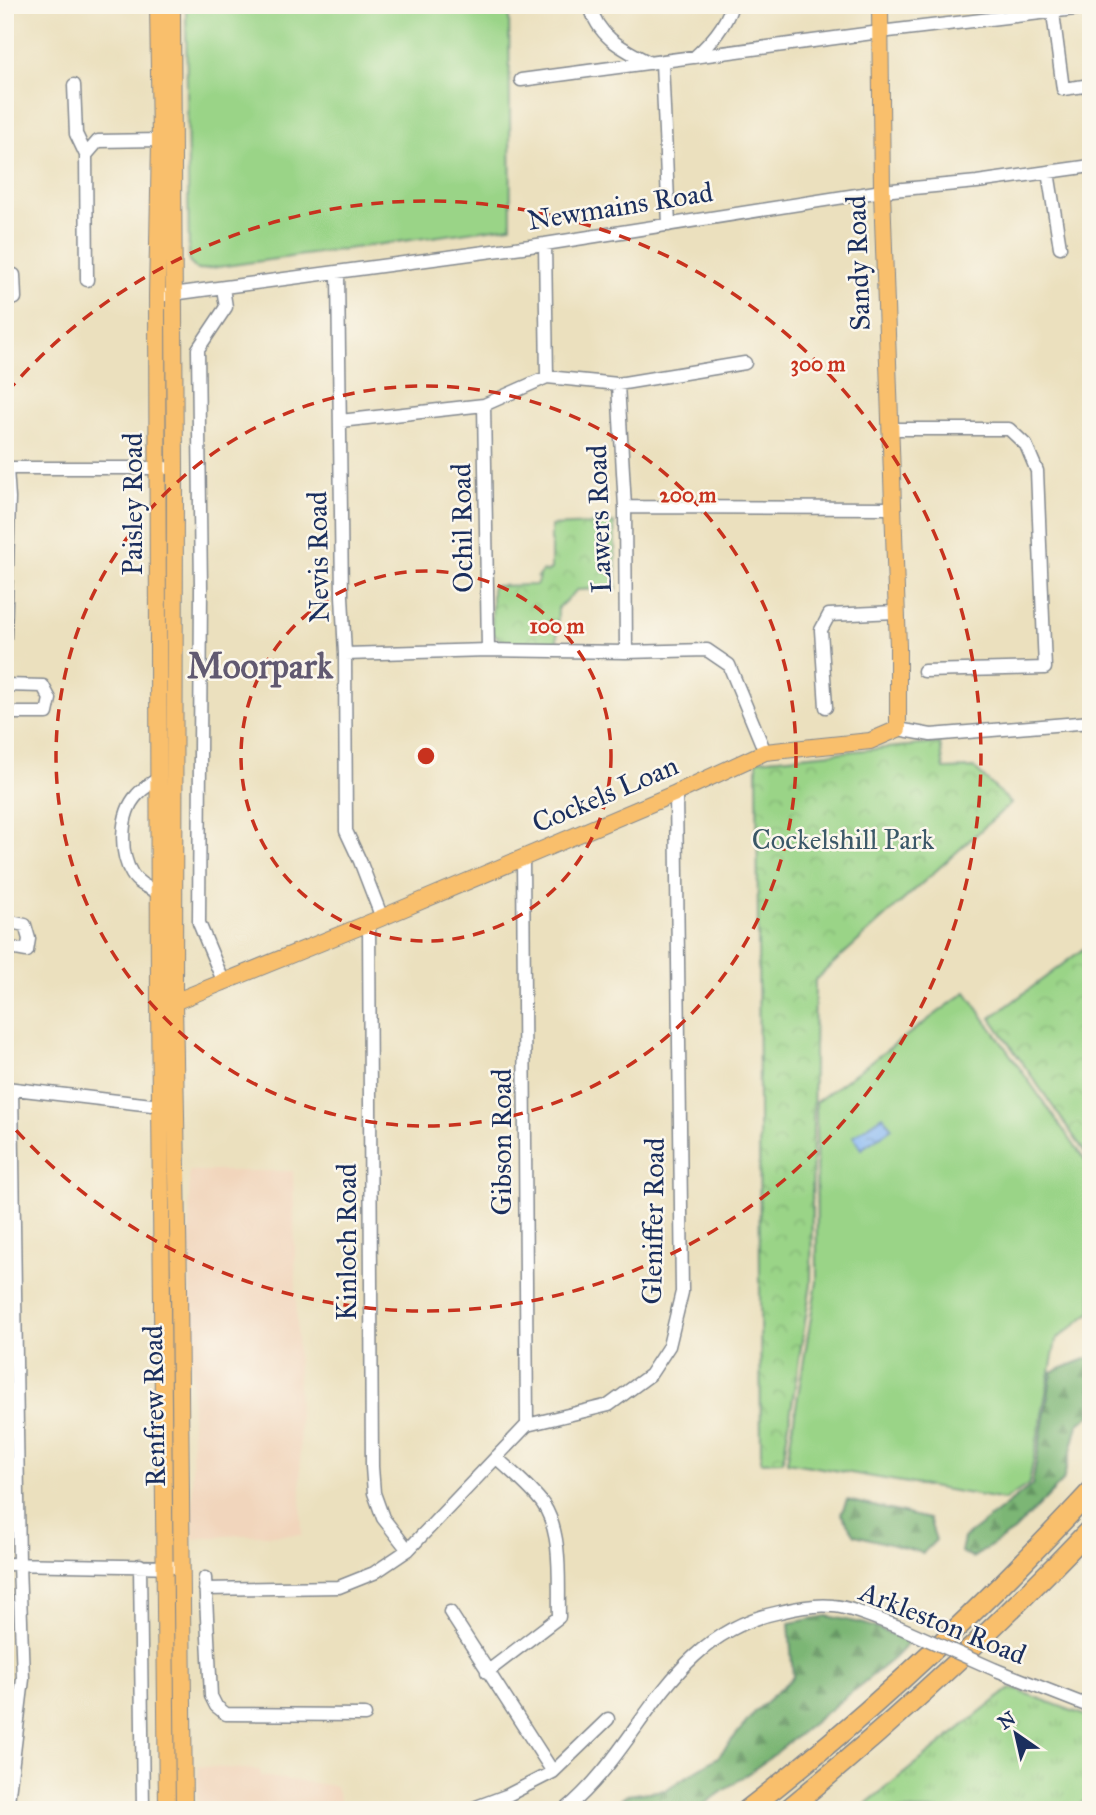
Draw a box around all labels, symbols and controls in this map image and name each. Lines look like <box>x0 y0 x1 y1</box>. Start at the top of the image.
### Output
street label: Newmains Road <box>525 174 715 238</box>
street label: Sandy Road <box>838 195 878 331</box>
text: 300 m <box>790 351 846 377</box>
street label: Paisley Road <box>115 432 150 576</box>
street label: Lawers Road <box>579 444 619 594</box>
street label: Ochil Road <box>443 463 481 593</box>
text: 200 m <box>660 482 717 508</box>
street label: Nevis Road <box>299 491 337 623</box>
text: 100 m <box>530 613 585 639</box>
district label: Moorpark <box>187 645 334 688</box>
centre of rings <box>414 744 438 768</box>
street label: Cockels Loan <box>527 748 683 840</box>
park label: Cockelshill Park <box>752 822 934 857</box>
street label: Gibson Road <box>484 1068 519 1216</box>
street label: Gleniffer Road <box>634 1137 672 1305</box>
street label: Kinloch Road <box>329 1163 364 1321</box>
street label: Renfrew Road <box>135 1325 173 1487</box>
street label: Arkleston Road <box>854 1573 1031 1672</box>
north arrow <box>981 1700 1050 1770</box>
text: N <box>994 1706 1020 1734</box>

